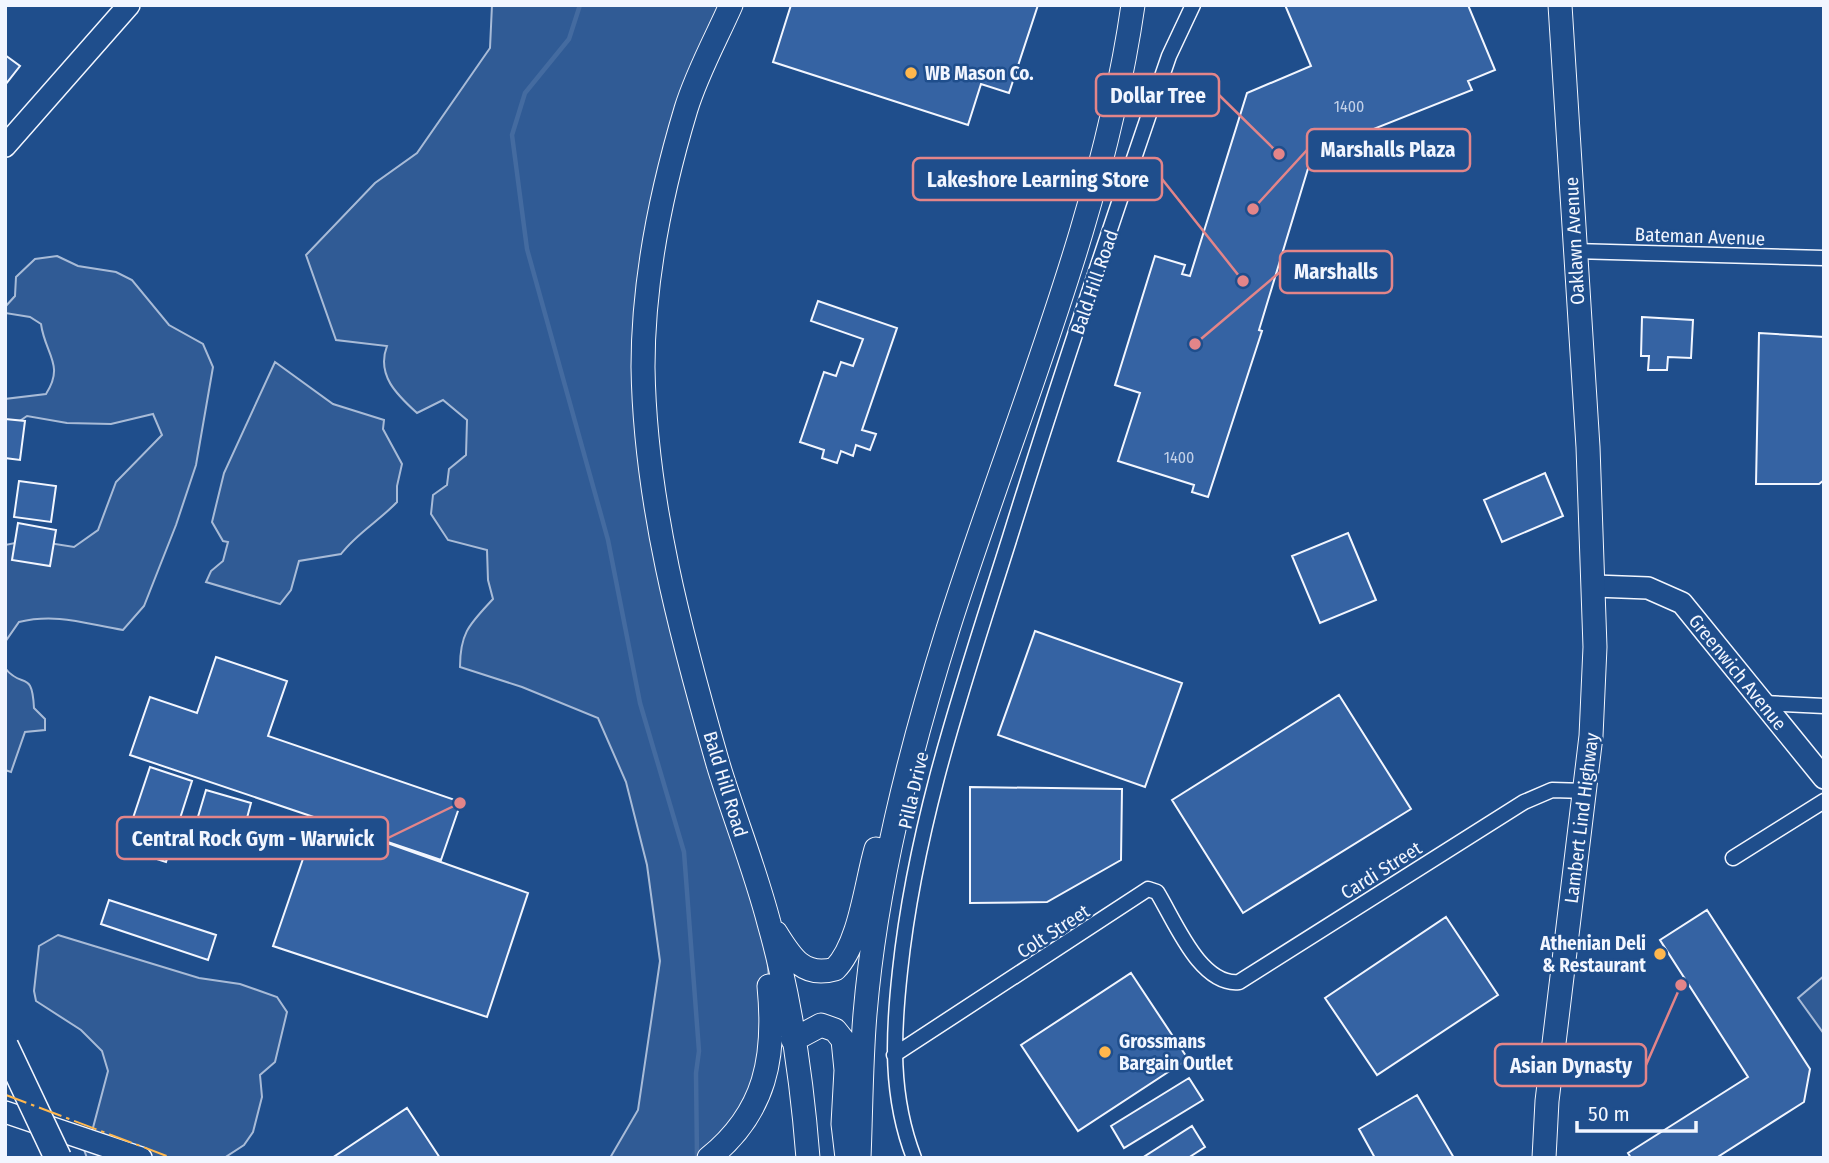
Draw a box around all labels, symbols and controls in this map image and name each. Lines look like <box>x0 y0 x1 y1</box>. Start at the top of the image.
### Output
place label: WB Mason Co. <box>925 62 1034 85</box>
marker: WB Mason Co. <box>903 65 919 81</box>
callout: Dollar Tree <box>1096 74 1219 116</box>
text: Dollar Tree <box>1110 83 1206 109</box>
house number: 1400 <box>1334 97 1364 116</box>
callout: Marshalls Plaza <box>1307 129 1470 171</box>
text: Marshalls Plaza <box>1321 137 1455 163</box>
callout: Lakeshore Learning Store <box>913 158 1162 200</box>
text: Lakeshore Learning Store <box>927 167 1149 193</box>
street label: Oaklawn Avenue <box>1560 176 1589 306</box>
street label: Bateman Avenue <box>1634 223 1766 250</box>
street label: Bald Hill Road <box>1066 227 1123 338</box>
callout: Marshalls <box>1280 251 1392 293</box>
text: Marshalls <box>1294 259 1378 285</box>
house number: 1400 <box>1164 448 1194 467</box>
street label: Greenwich Avenue <box>1684 610 1791 735</box>
street label: Bald Hill Road <box>699 729 752 840</box>
street label: Lambert Lind Highway <box>1560 731 1603 905</box>
street label: Pilla Drive <box>893 749 934 831</box>
callout: Central Rock Gym - Warwick <box>117 817 388 859</box>
text: Central Rock Gym - Warwick <box>132 826 374 852</box>
street label: Cardi Street <box>1337 836 1427 904</box>
street label: Colt Street <box>1013 899 1094 963</box>
place label: Athenian Deli & Restaurant <box>1539 932 1646 977</box>
marker: Athenian Deli & Restaurant <box>1652 946 1668 962</box>
place label: Grossmans Bargain Outlet <box>1119 1030 1233 1075</box>
marker: Grossmans Bargain Outlet <box>1097 1044 1113 1060</box>
callout: Asian Dynasty <box>1495 1044 1646 1086</box>
text: Asian Dynasty <box>1509 1053 1633 1079</box>
scale bar <box>1577 1090 1696 1134</box>
text: 50 m <box>1588 1101 1630 1127</box>

